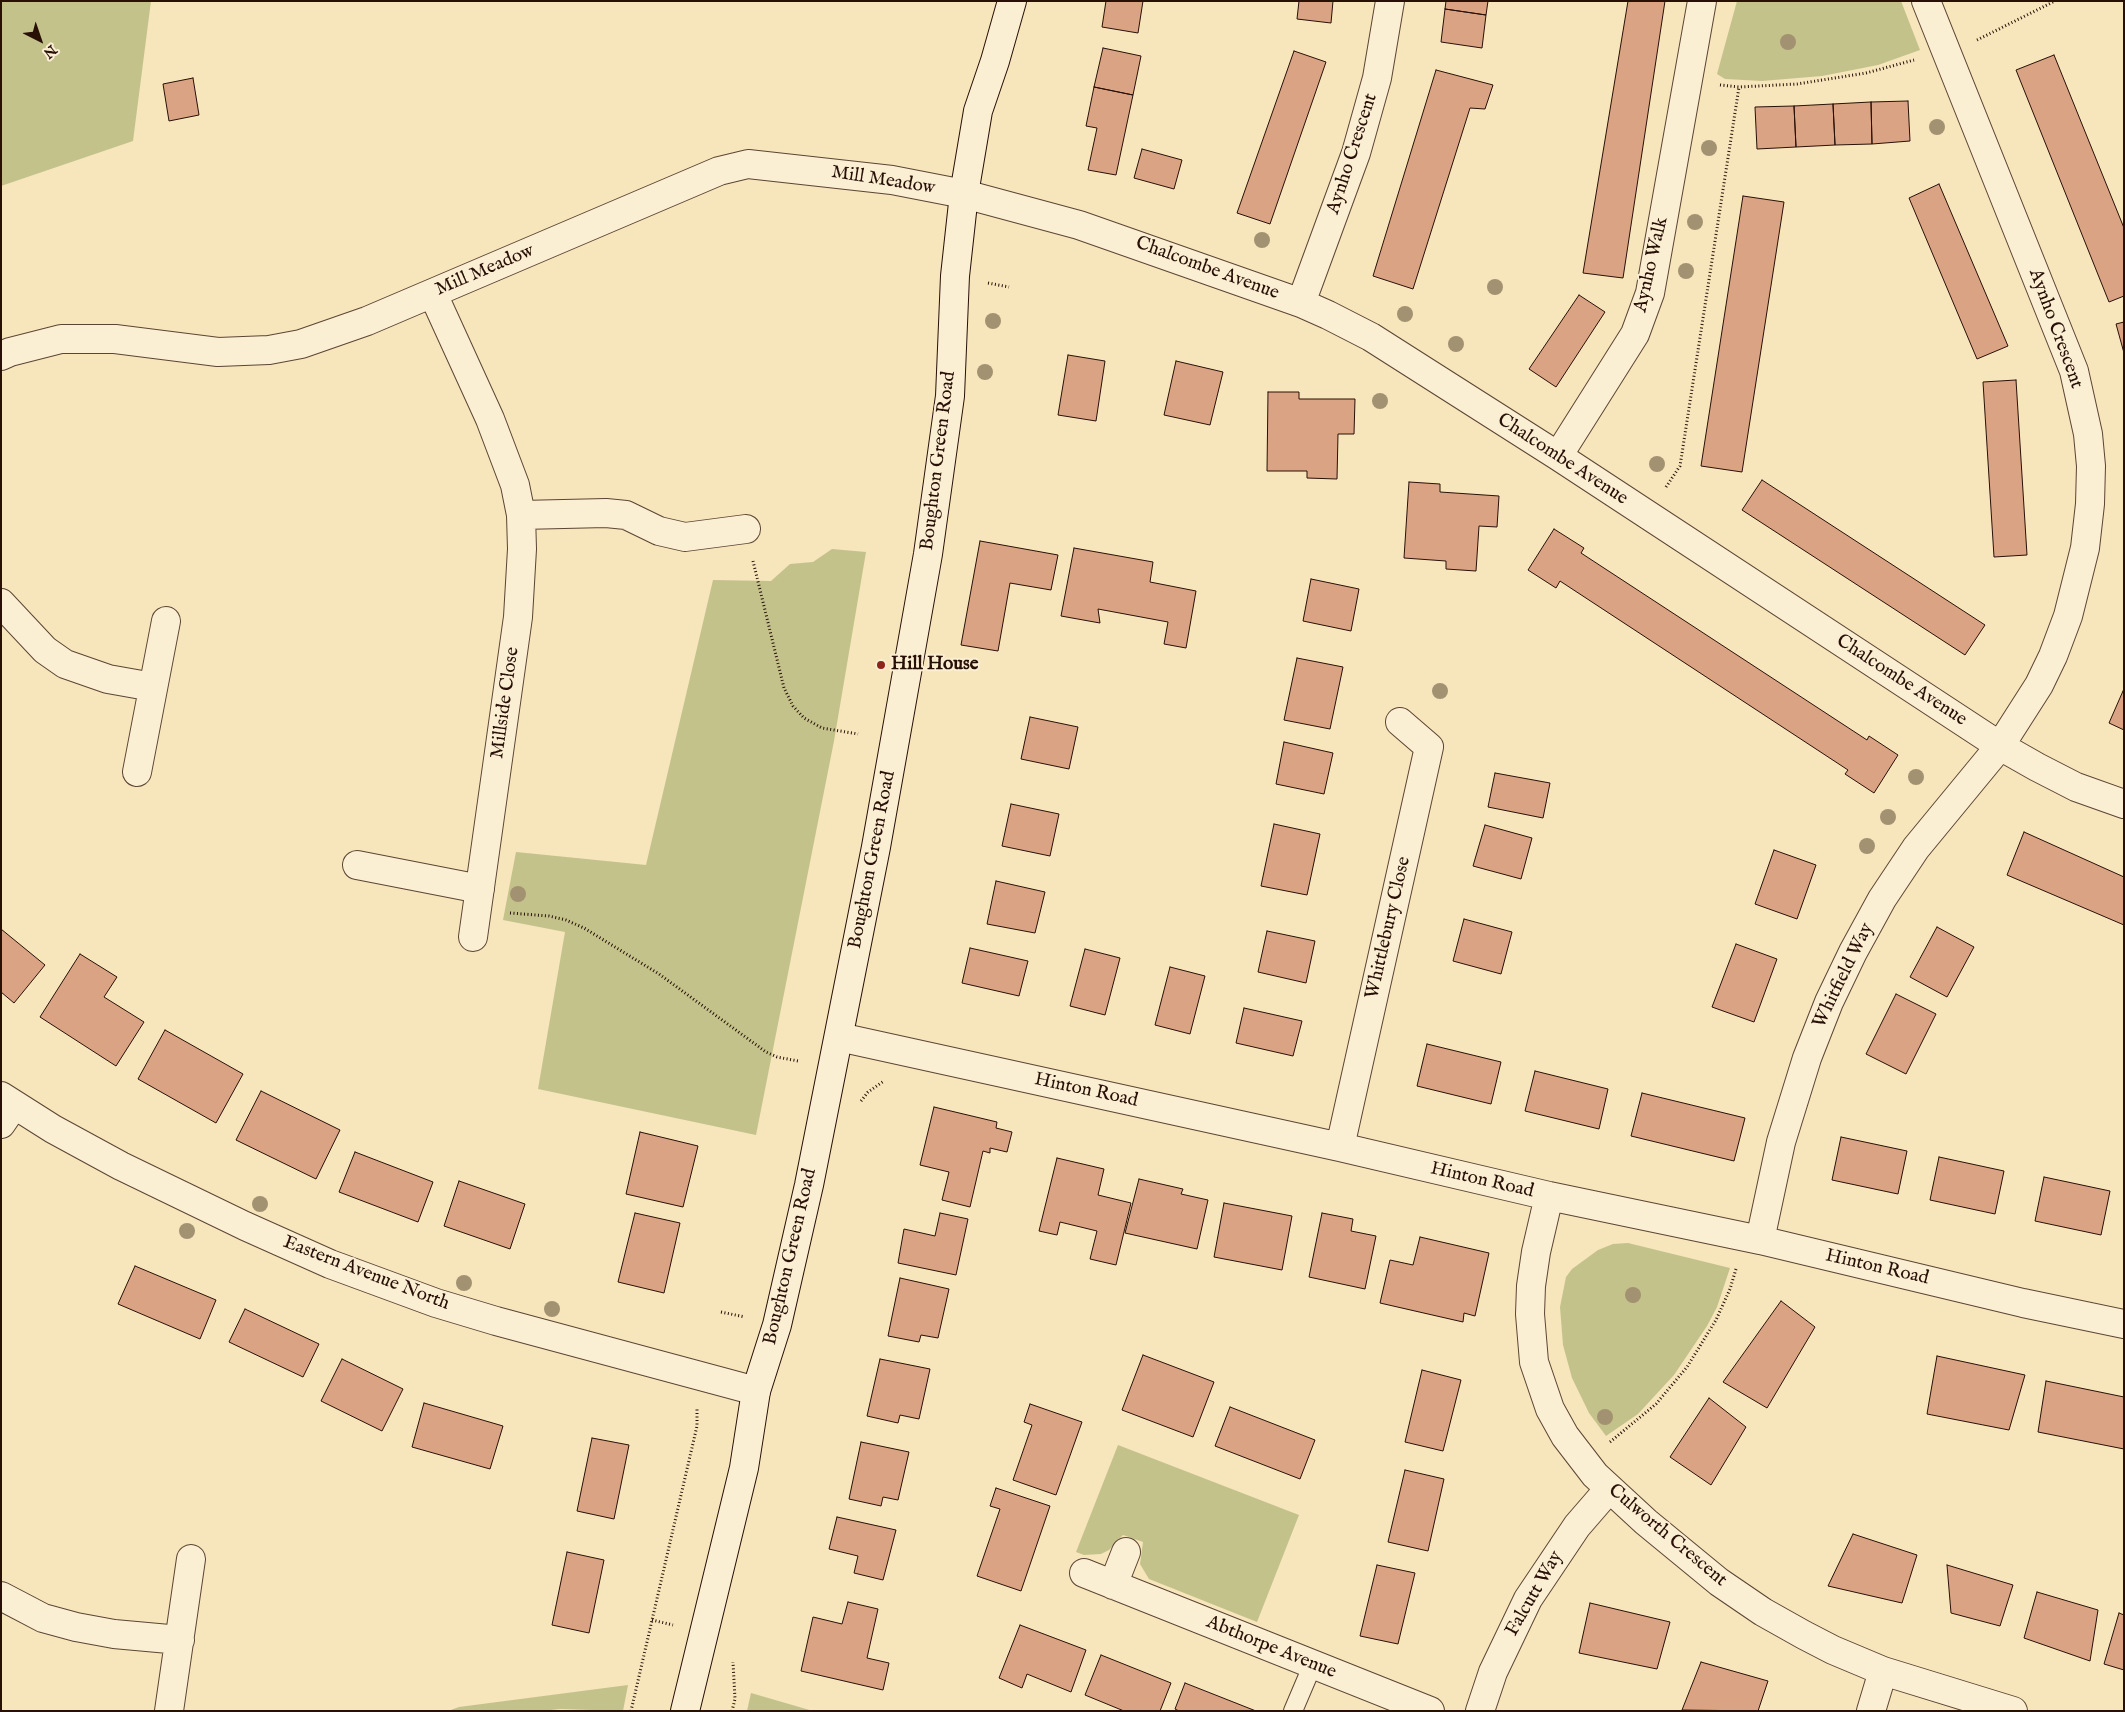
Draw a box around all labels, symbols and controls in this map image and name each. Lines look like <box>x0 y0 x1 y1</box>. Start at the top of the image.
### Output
north arrow <box>15 15 65 65</box>
text: N <box>39 41 60 62</box>
street label: Aynho Crescent <box>1323 91 1383 217</box>
street label: Mill Meadow <box>829 162 937 200</box>
street label: Aynho Walk <box>1630 215 1674 315</box>
street label: Chalcombe Avenue <box>1132 232 1282 306</box>
street label: Mill Meadow <box>432 240 538 302</box>
street label: Aynho Crescent <box>2023 266 2087 392</box>
street label: Boughton Green Road <box>917 370 961 552</box>
street label: Chalcombe Avenue <box>1492 409 1632 511</box>
street label: Chalcombe Avenue <box>1831 630 1971 732</box>
street label: Millside Close <box>487 646 525 760</box>
place label: Hill House <box>891 654 978 676</box>
marker: Hill House <box>875 659 887 671</box>
street label: Boughton Green Road <box>845 769 901 951</box>
street label: Whittlebury Close <box>1362 854 1416 1002</box>
street label: Whitfield Way <box>1809 920 1879 1032</box>
street label: Hinton Road <box>1032 1069 1140 1113</box>
street label: Hinton Road <box>1428 1158 1536 1204</box>
street label: Boughton Green Road <box>760 1166 822 1348</box>
street label: Eastern Avenue North <box>280 1232 452 1316</box>
street label: Hinton Road <box>1823 1245 1931 1291</box>
street label: Culworth Crescent <box>1603 1480 1731 1592</box>
street label: Falcutt Way <box>1501 1547 1569 1641</box>
street label: Abthorpe Avenue <box>1203 1612 1339 1684</box>

